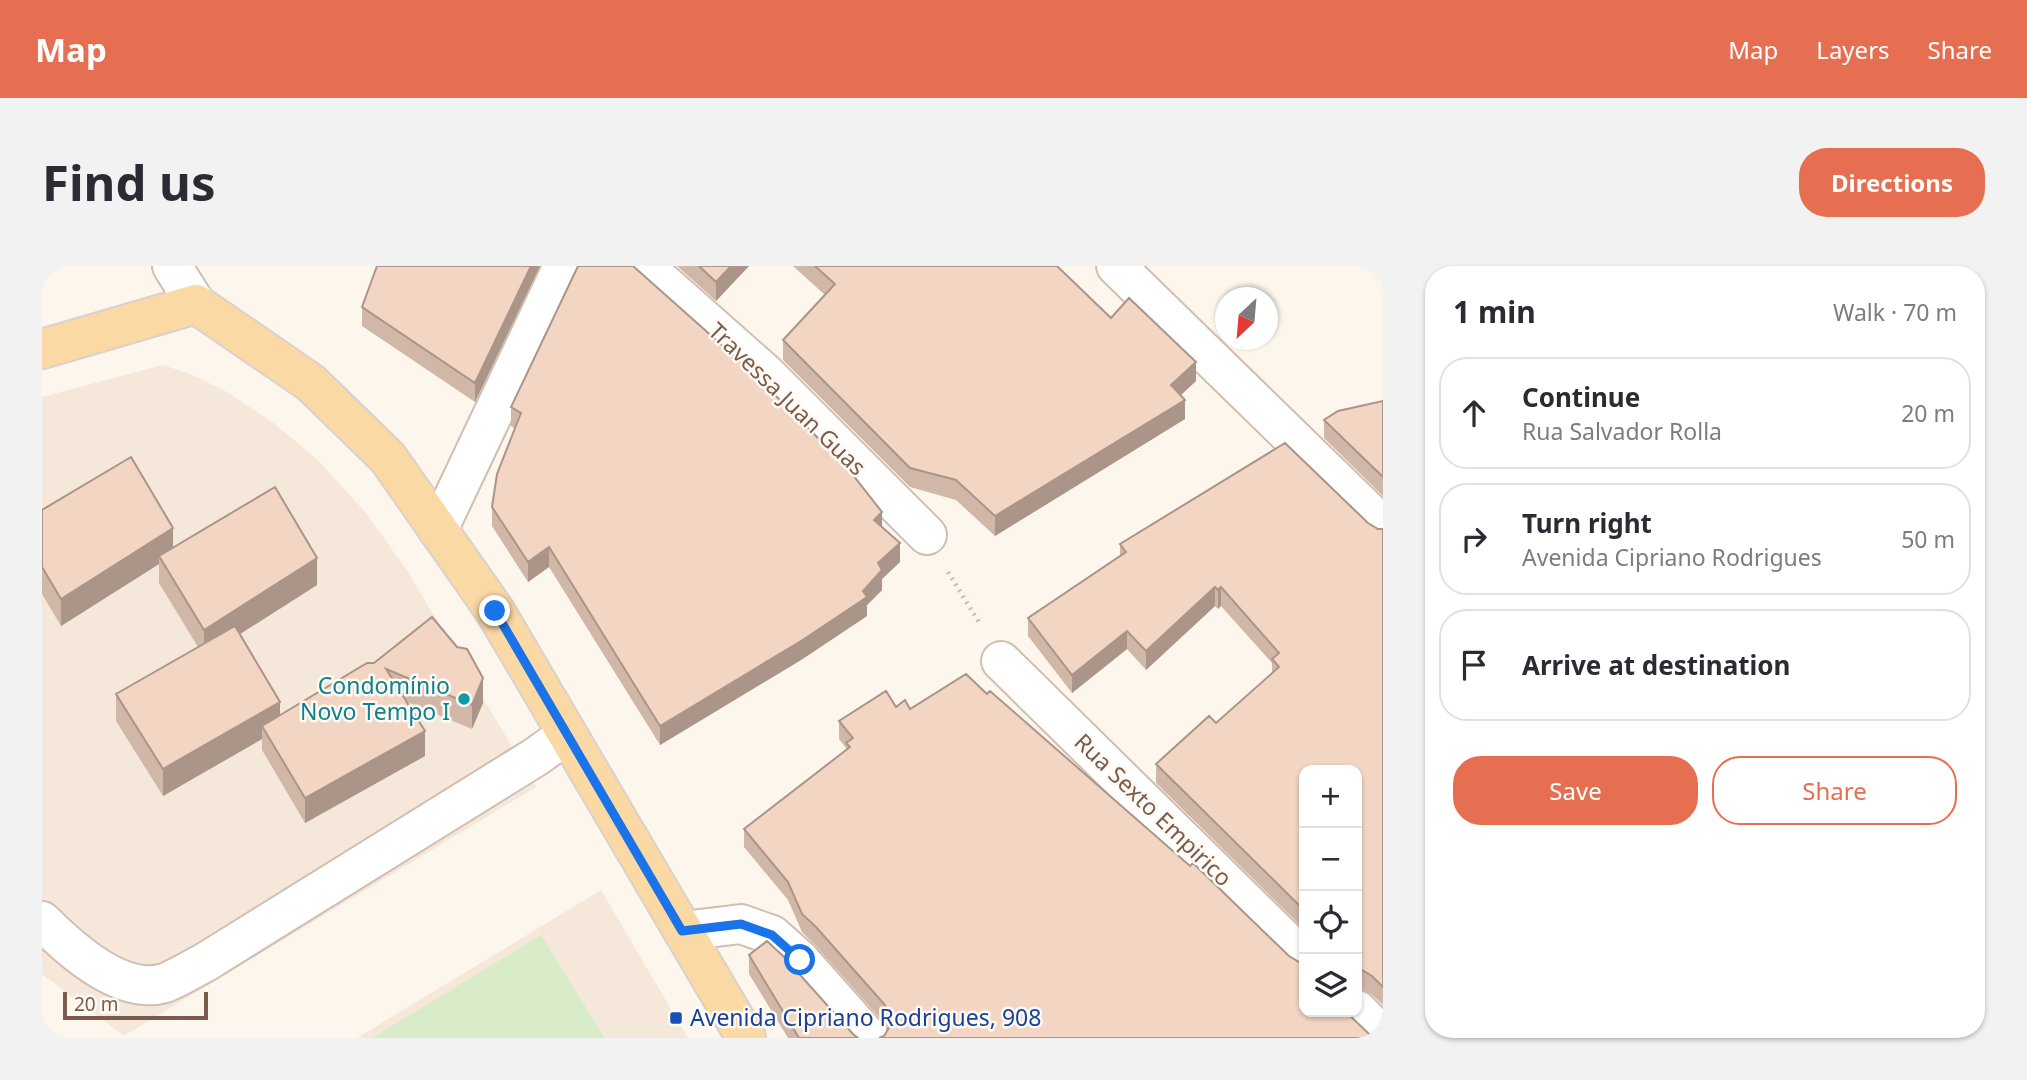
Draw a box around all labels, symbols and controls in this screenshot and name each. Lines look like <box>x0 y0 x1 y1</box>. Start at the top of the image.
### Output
text: Map <box>35 27 107 72</box>
text: Map <box>1728 33 1778 66</box>
text: Layers <box>1816 33 1890 66</box>
text: Share <box>1928 33 1992 66</box>
button: Directions <box>1799 148 1985 217</box>
text: Find us <box>42 149 216 215</box>
north arrow <box>1215 287 1278 350</box>
text: 1 min <box>1453 291 1536 332</box>
text: Walk · 70 m <box>1833 296 1957 328</box>
street label: Travessa Juan Guas <box>702 315 873 482</box>
text: Continue <box>1522 379 1640 415</box>
icon: ahead <box>1455 394 1493 432</box>
text: 20 m <box>1901 397 1955 429</box>
text: Rua Salvador Rolla <box>1522 415 1722 447</box>
text: Turn right <box>1522 505 1652 541</box>
icon: right <box>1455 520 1493 558</box>
text: 50 m <box>1901 523 1955 555</box>
text: Avenida Cipriano Rodrigues <box>1522 541 1822 573</box>
route end <box>479 595 510 626</box>
icon: arrive <box>1455 646 1493 684</box>
text: Arrive at destination <box>1522 647 1791 683</box>
place label: Condomínio Novo Tempo I <box>300 669 450 727</box>
marker: Condomínio Novo Tempo I <box>456 691 472 707</box>
street label: Rua Sexto Empirico <box>1068 726 1240 893</box>
button: Save <box>1453 756 1698 825</box>
button: Share <box>1712 756 1957 825</box>
map controls <box>1299 765 1362 1017</box>
button: + <box>1299 765 1362 828</box>
button: − <box>1299 828 1362 891</box>
button: locate <box>1299 891 1362 954</box>
route start <box>784 944 815 975</box>
button: layers <box>1299 954 1362 1017</box>
scale bar <box>63 989 208 1021</box>
text: 20 m <box>74 991 118 1017</box>
place label: Avenida Cipriano Rodrigues, 908 <box>690 1001 1041 1033</box>
marker: Avenida Cipriano Rodrigues, 908 <box>668 1010 684 1026</box>

